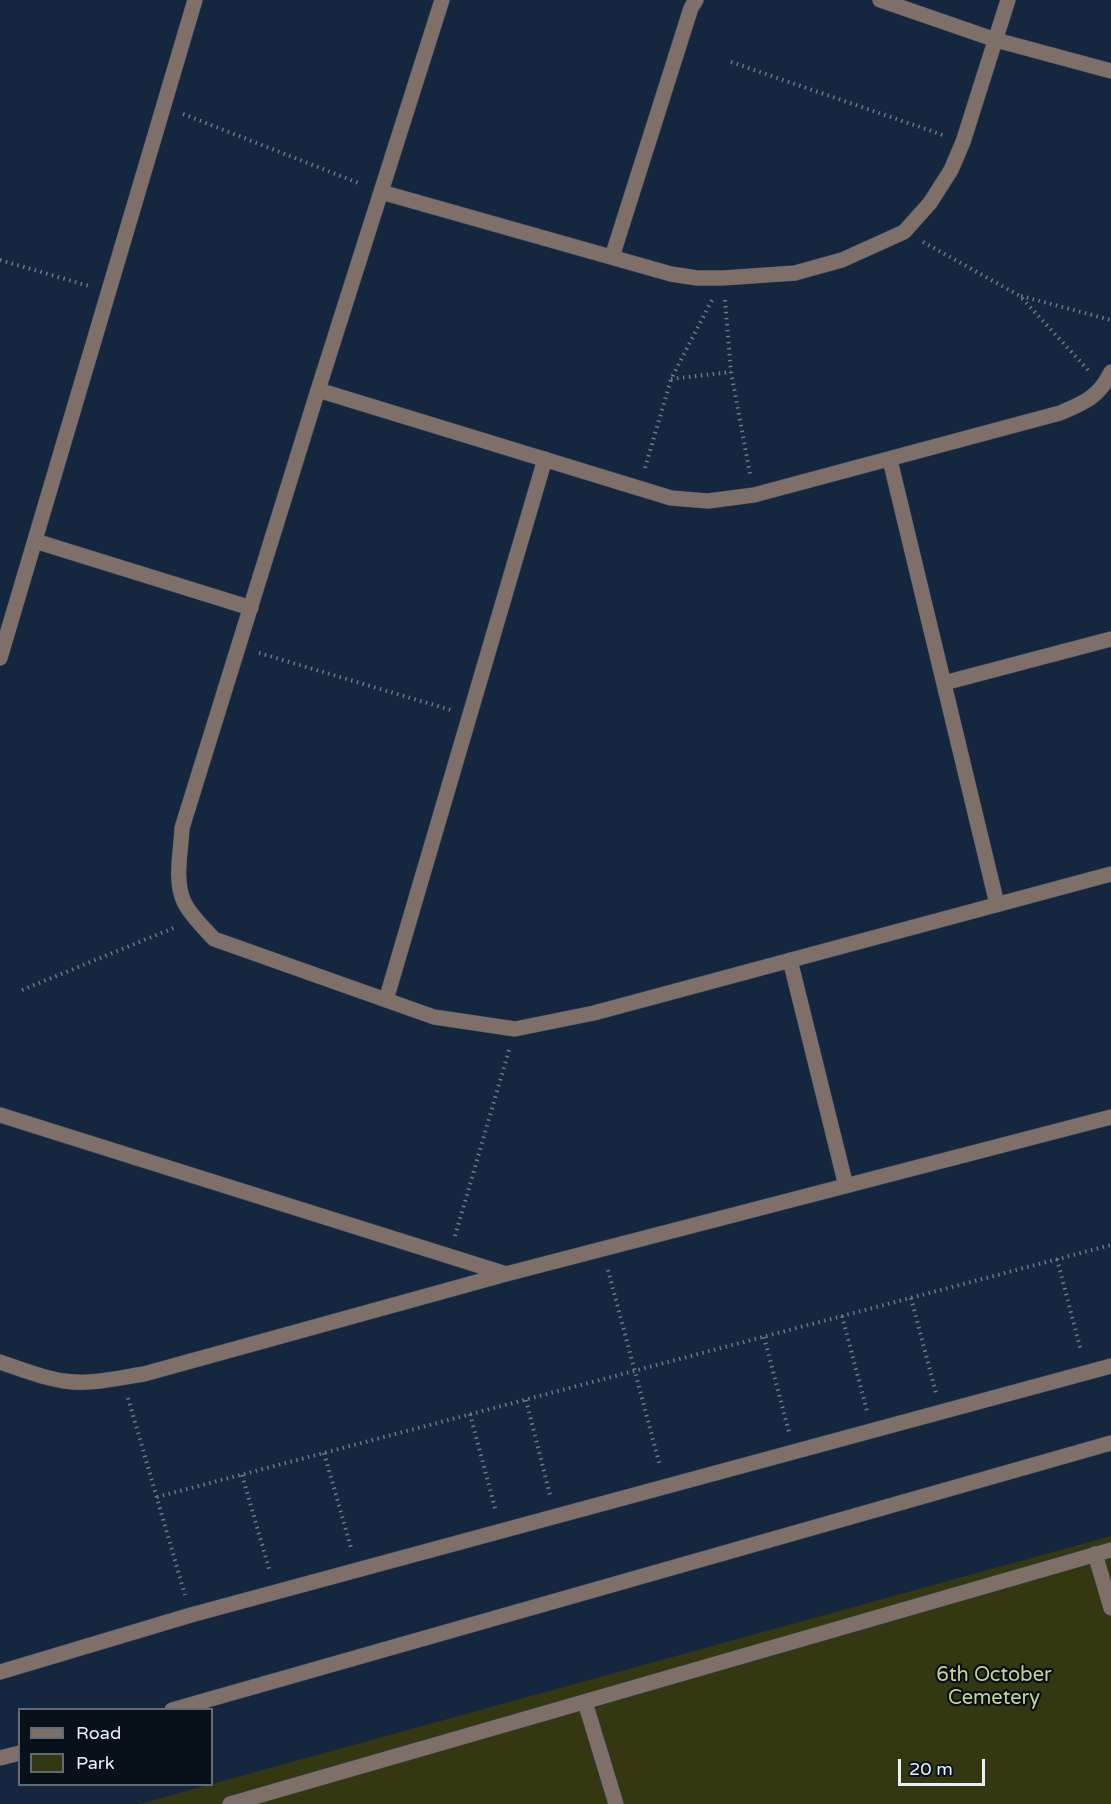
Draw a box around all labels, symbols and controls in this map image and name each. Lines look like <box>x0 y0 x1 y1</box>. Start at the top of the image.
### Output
park label: 6th October Cemetery <box>936 1664 1052 1711</box>
legend <box>18 1708 213 1786</box>
text: Road <box>76 1722 121 1744</box>
scale bar <box>901 1747 988 1785</box>
text: Park <box>76 1752 114 1774</box>
text: 20 m <box>909 1758 953 1780</box>

